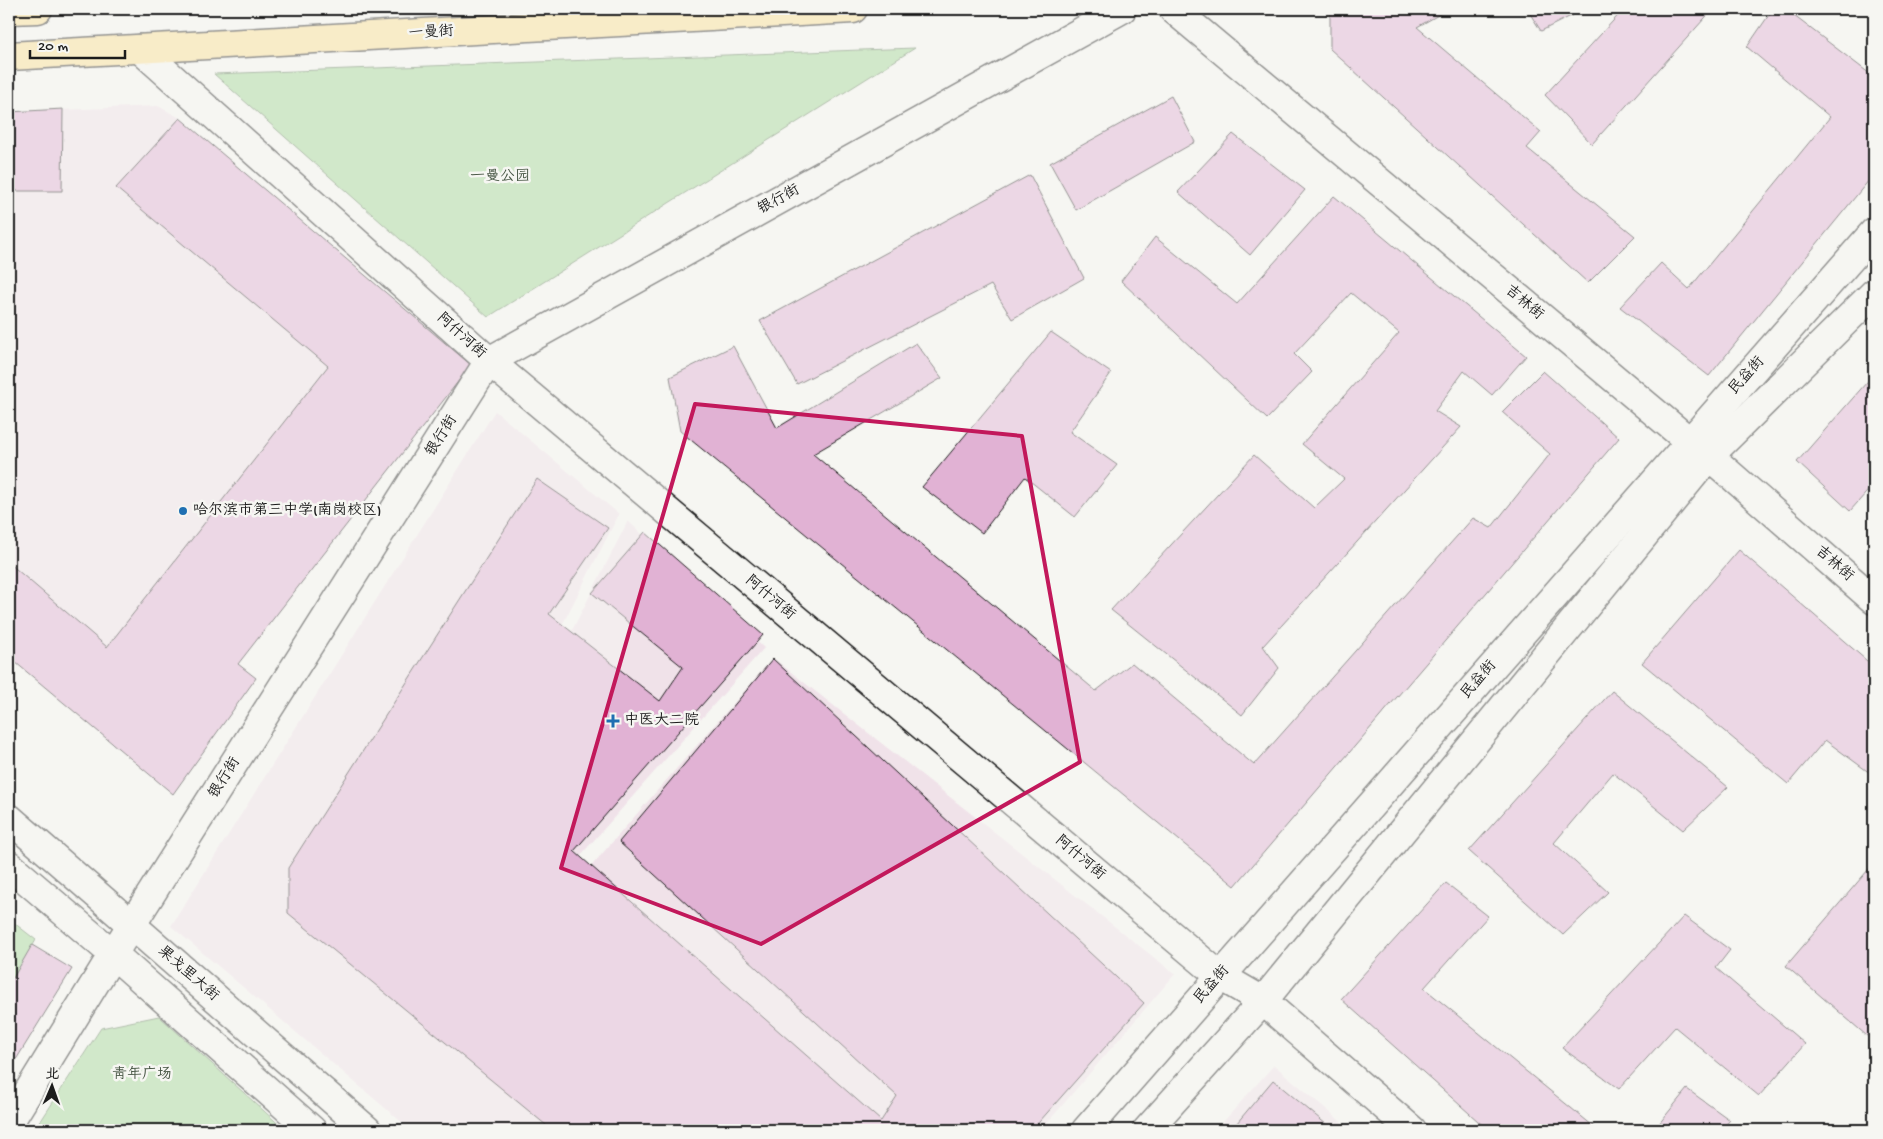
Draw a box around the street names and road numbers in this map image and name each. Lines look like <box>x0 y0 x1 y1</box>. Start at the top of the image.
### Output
street label: 一曼街 <box>408 23 454 43</box>
street label: 银行街 <box>755 181 803 219</box>
street label: 吉林街 <box>1501 282 1547 324</box>
street label: 阿什河街 <box>433 309 489 363</box>
street label: 民益街 <box>1725 353 1769 399</box>
street label: 银行街 <box>422 412 462 460</box>
street label: 吉林街 <box>1811 542 1857 586</box>
street label: 阿什河街 <box>741 572 799 624</box>
street label: 民益街 <box>1457 657 1501 703</box>
street label: 银行街 <box>205 754 245 802</box>
street label: 阿什河街 <box>1051 832 1109 884</box>
street label: 果戈里大街 <box>154 943 222 1005</box>
street label: 民益街 <box>1190 962 1234 1008</box>

